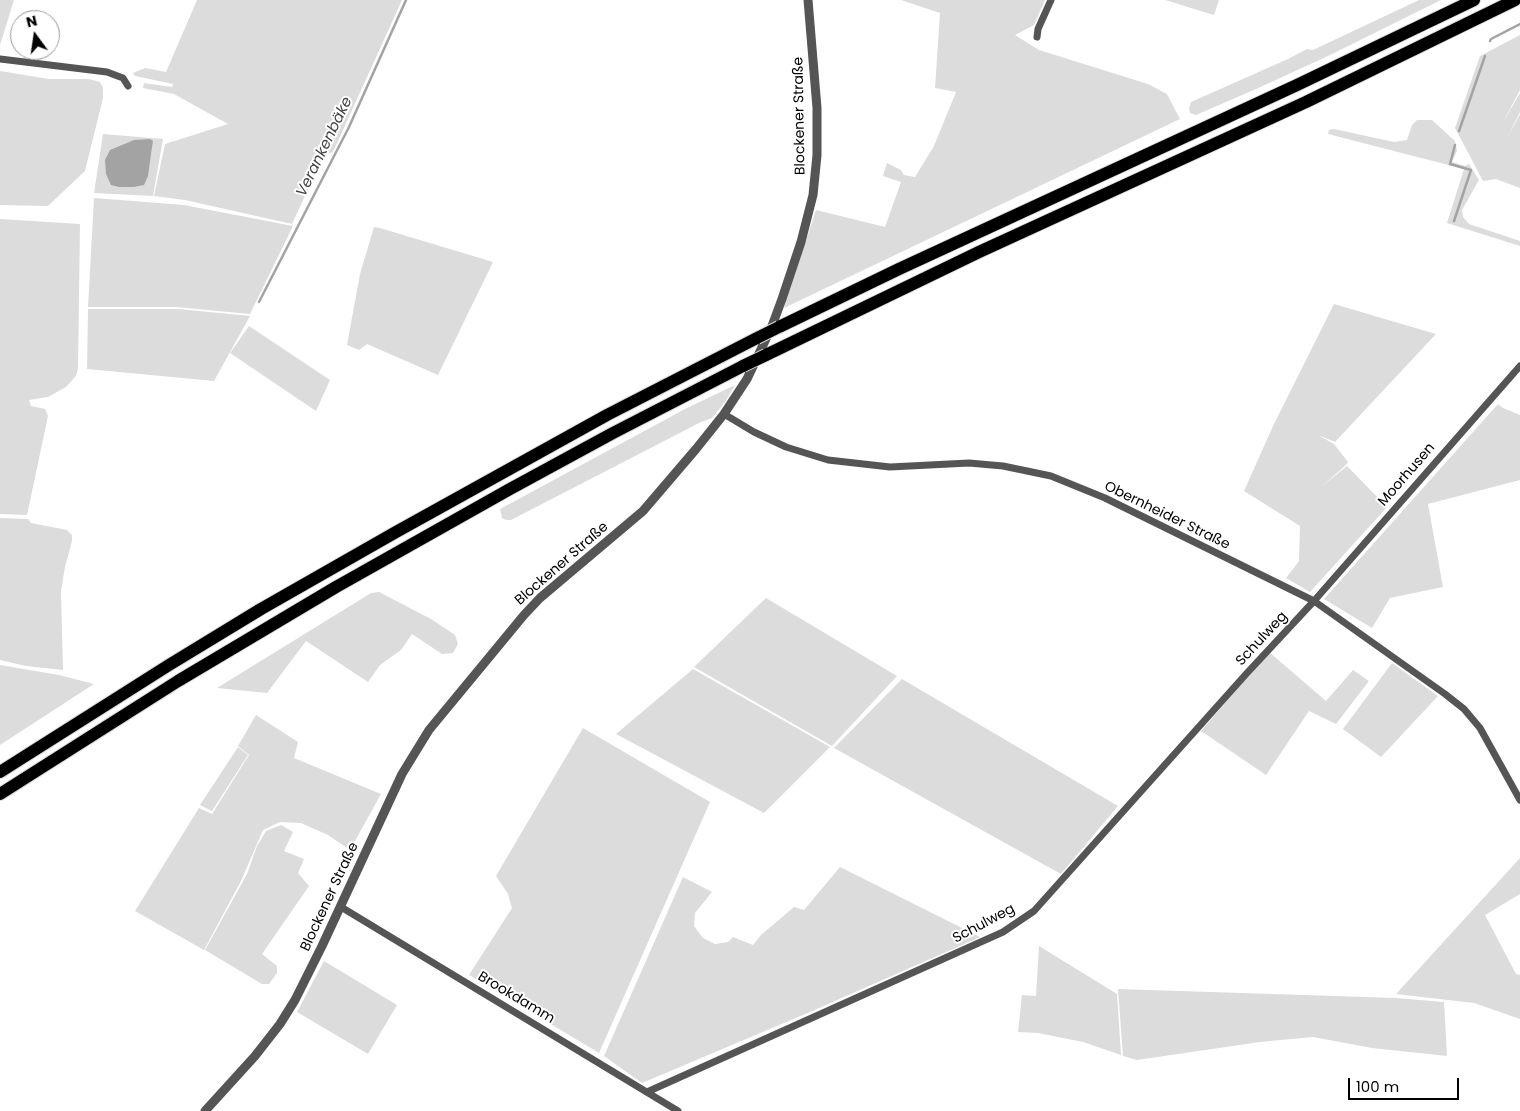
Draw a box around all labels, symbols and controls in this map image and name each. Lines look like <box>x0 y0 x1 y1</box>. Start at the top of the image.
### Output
north arrow <box>10 10 60 60</box>
text: N <box>24 10 39 32</box>
street label: Blockener Straße <box>791 57 809 175</box>
water label: Verankenbäke <box>293 94 357 200</box>
street label: Moorhusen <box>1375 440 1439 510</box>
street label: Obernheider Straße <box>1101 478 1233 554</box>
street label: Blockener Straße <box>512 519 612 609</box>
street label: Schulweg <box>1233 609 1291 669</box>
street label: Blockener Straße <box>297 840 363 954</box>
street label: Schulweg <box>950 901 1018 947</box>
street label: Brookdamm <box>475 968 557 1028</box>
scale bar <box>1350 1068 1461 1100</box>
text: 100 m <box>1356 1076 1399 1097</box>

